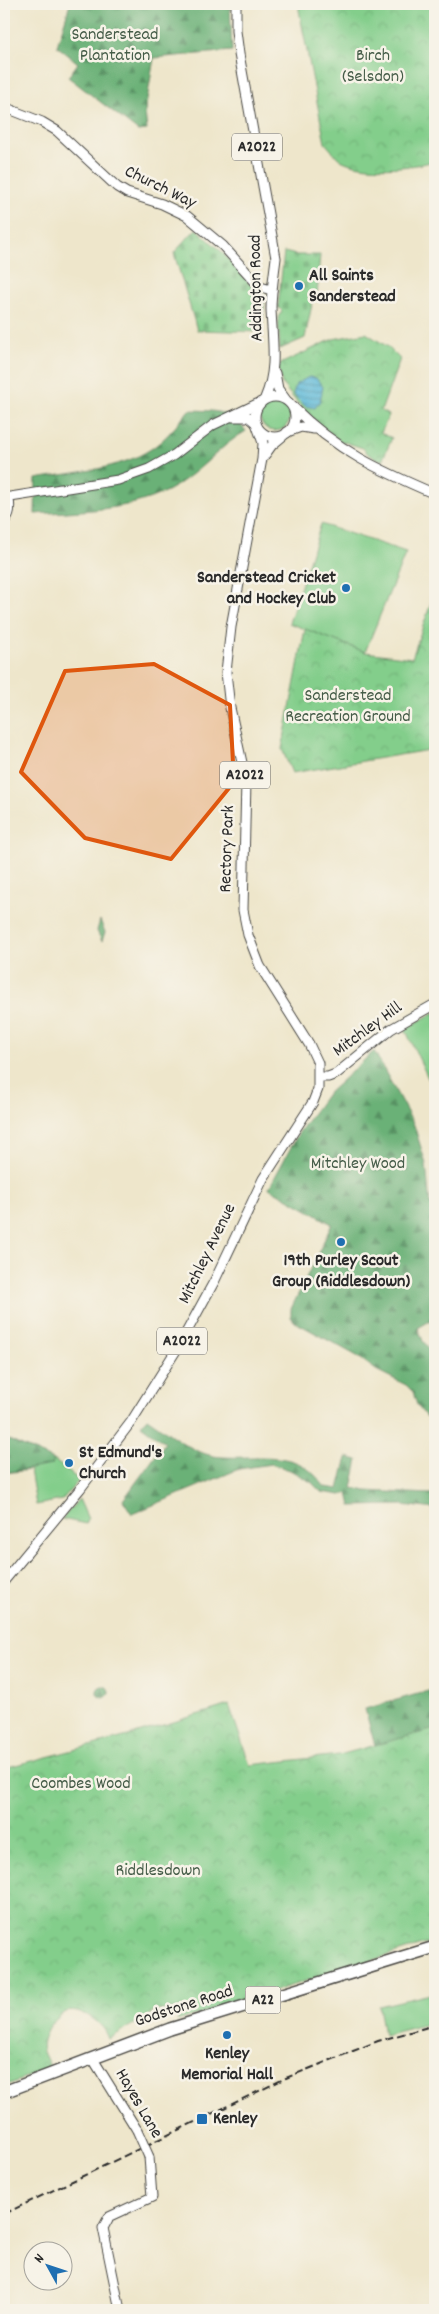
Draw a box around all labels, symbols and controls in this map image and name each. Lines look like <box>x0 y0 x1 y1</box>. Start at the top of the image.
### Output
park label: Sanderstead Plantation <box>72 23 158 69</box>
park label: Birch (Selsdon) <box>342 44 404 90</box>
road number: A2022 <box>232 134 282 160</box>
street label: Church Way <box>120 160 201 216</box>
street label: Addington Road <box>244 234 270 342</box>
place label: All Saints Sanderstead <box>309 264 396 310</box>
marker: All Saints Sanderstead <box>293 280 305 292</box>
place label: Sanderstead Cricket and Hockey Club <box>197 566 336 612</box>
marker: Sanderstead Cricket and Hockey Club <box>340 582 352 594</box>
park label: Sanderstead Recreation Ground <box>285 684 411 730</box>
road number: A2022 <box>220 762 270 788</box>
street label: Rectory Park <box>214 805 242 893</box>
street label: Mitchley Hill <box>328 996 409 1064</box>
park label: Mitchley Wood <box>311 1152 405 1177</box>
street label: Mitchley Avenue <box>173 1200 243 1308</box>
marker: 19th Purley Scout Group (Riddlesdown) <box>335 1236 347 1248</box>
place label: 19th Purley Scout Group (Riddlesdown) <box>272 1249 410 1295</box>
road number: A2022 <box>157 1328 207 1354</box>
place label: St Edmund's Church <box>79 1441 163 1487</box>
marker: St Edmund's Church <box>63 1457 75 1469</box>
park label: Coombes Wood <box>31 1772 131 1797</box>
park label: Riddlesdown <box>115 1859 201 1884</box>
street label: Godstone Road <box>132 1979 236 2035</box>
road number: A22 <box>246 1986 280 2014</box>
marker: Kenley Memorial Hall <box>221 2029 233 2041</box>
place label: Kenley Memorial Hall <box>181 2042 274 2088</box>
street label: Hayes Lane <box>108 2065 168 2143</box>
place label: Kenley <box>213 2107 258 2132</box>
marker: Kenley <box>195 2112 209 2126</box>
north arrow <box>22 2242 72 2292</box>
text: N <box>30 2250 50 2268</box>

